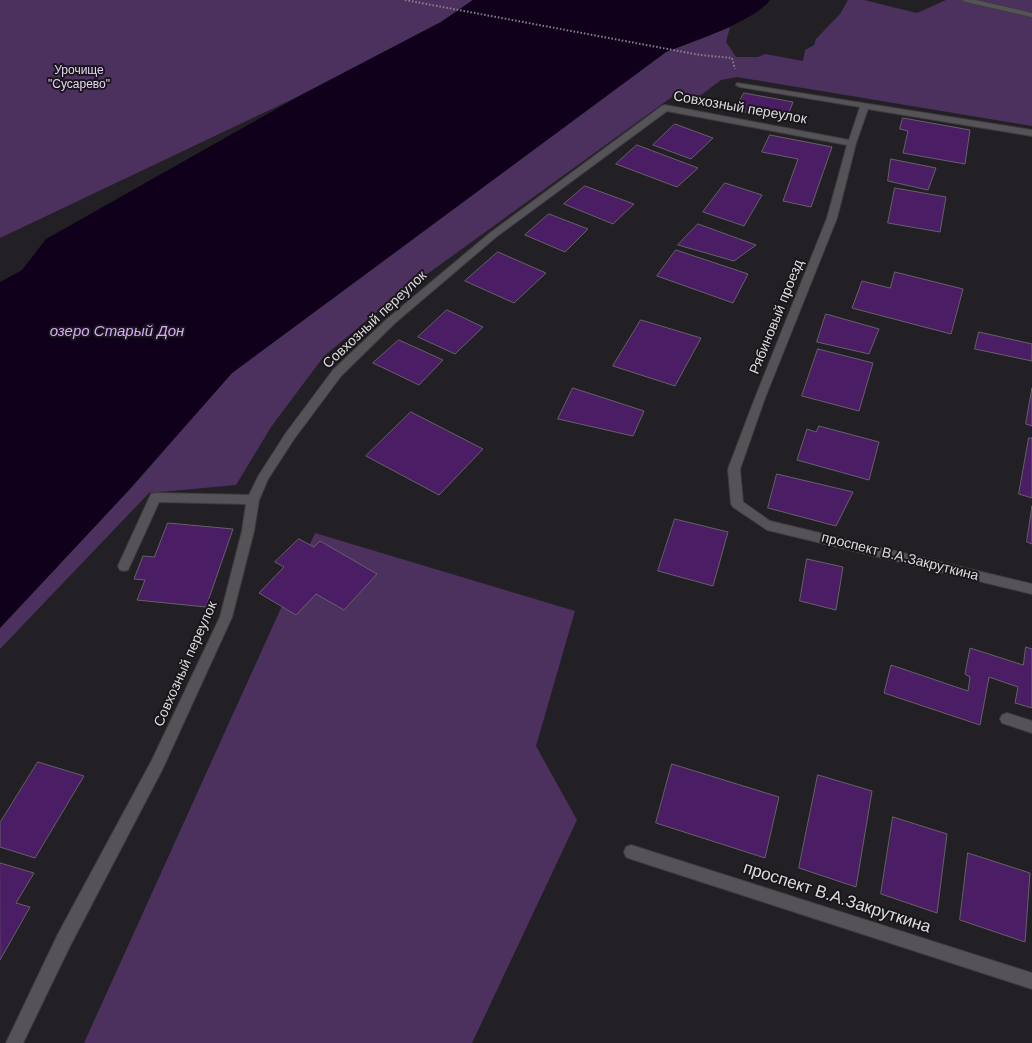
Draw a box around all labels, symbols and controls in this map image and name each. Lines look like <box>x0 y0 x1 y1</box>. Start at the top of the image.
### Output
park label: Урочище "Сусарево" <box>48 64 110 92</box>
street label: Совхозный переулок <box>672 88 808 128</box>
street label: Рябиновый проезд <box>746 257 808 377</box>
street label: Совхозный переулок <box>320 268 430 372</box>
water label: озеро Старый Дон <box>50 323 184 341</box>
street label: проспект В.А.Закруткина <box>820 529 980 585</box>
street label: Совхозный переулок <box>151 599 221 729</box>
street label: проспект В.А.Закруткина <box>741 858 933 938</box>

